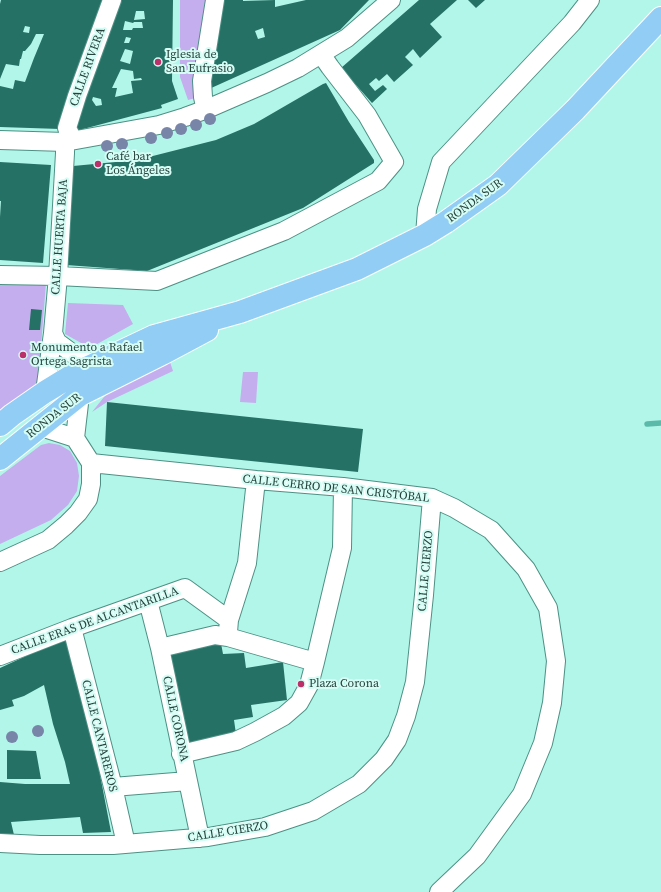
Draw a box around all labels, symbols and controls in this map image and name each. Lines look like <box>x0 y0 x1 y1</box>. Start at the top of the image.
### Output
street label: CALLE RIVERA <box>67 26 109 108</box>
place label: Iglesia de San Eufrasio <box>166 48 233 76</box>
marker: Iglesia de San Eufrasio <box>153 57 163 67</box>
place label: Café bar Los Ángeles <box>106 150 170 178</box>
marker: Café bar Los Ángeles <box>93 159 103 169</box>
street label: RONDA SUR <box>444 176 506 226</box>
street label: CALLE HUERTA BAJA <box>49 179 71 295</box>
place label: Monumento a Rafael Ortega Sagrista <box>31 341 143 369</box>
marker: Monumento a Rafael Ortega Sagrista <box>18 350 28 360</box>
street label: RONDA SUR <box>24 390 84 442</box>
street label: CALLE CERRO DE SAN CRISTÓBAL <box>242 472 430 506</box>
street label: CALLE CIERZO <box>415 530 437 612</box>
street label: CALLE ERAS DE ALCANTARILLA <box>9 584 181 658</box>
street label: CALLE CORONA <box>159 675 191 763</box>
place label: Plaza Corona <box>309 677 379 691</box>
street label: CALLE CANTAREROS <box>78 678 120 794</box>
marker: Plaza Corona <box>296 679 306 689</box>
street label: CALLE CIERZO <box>187 819 269 845</box>

